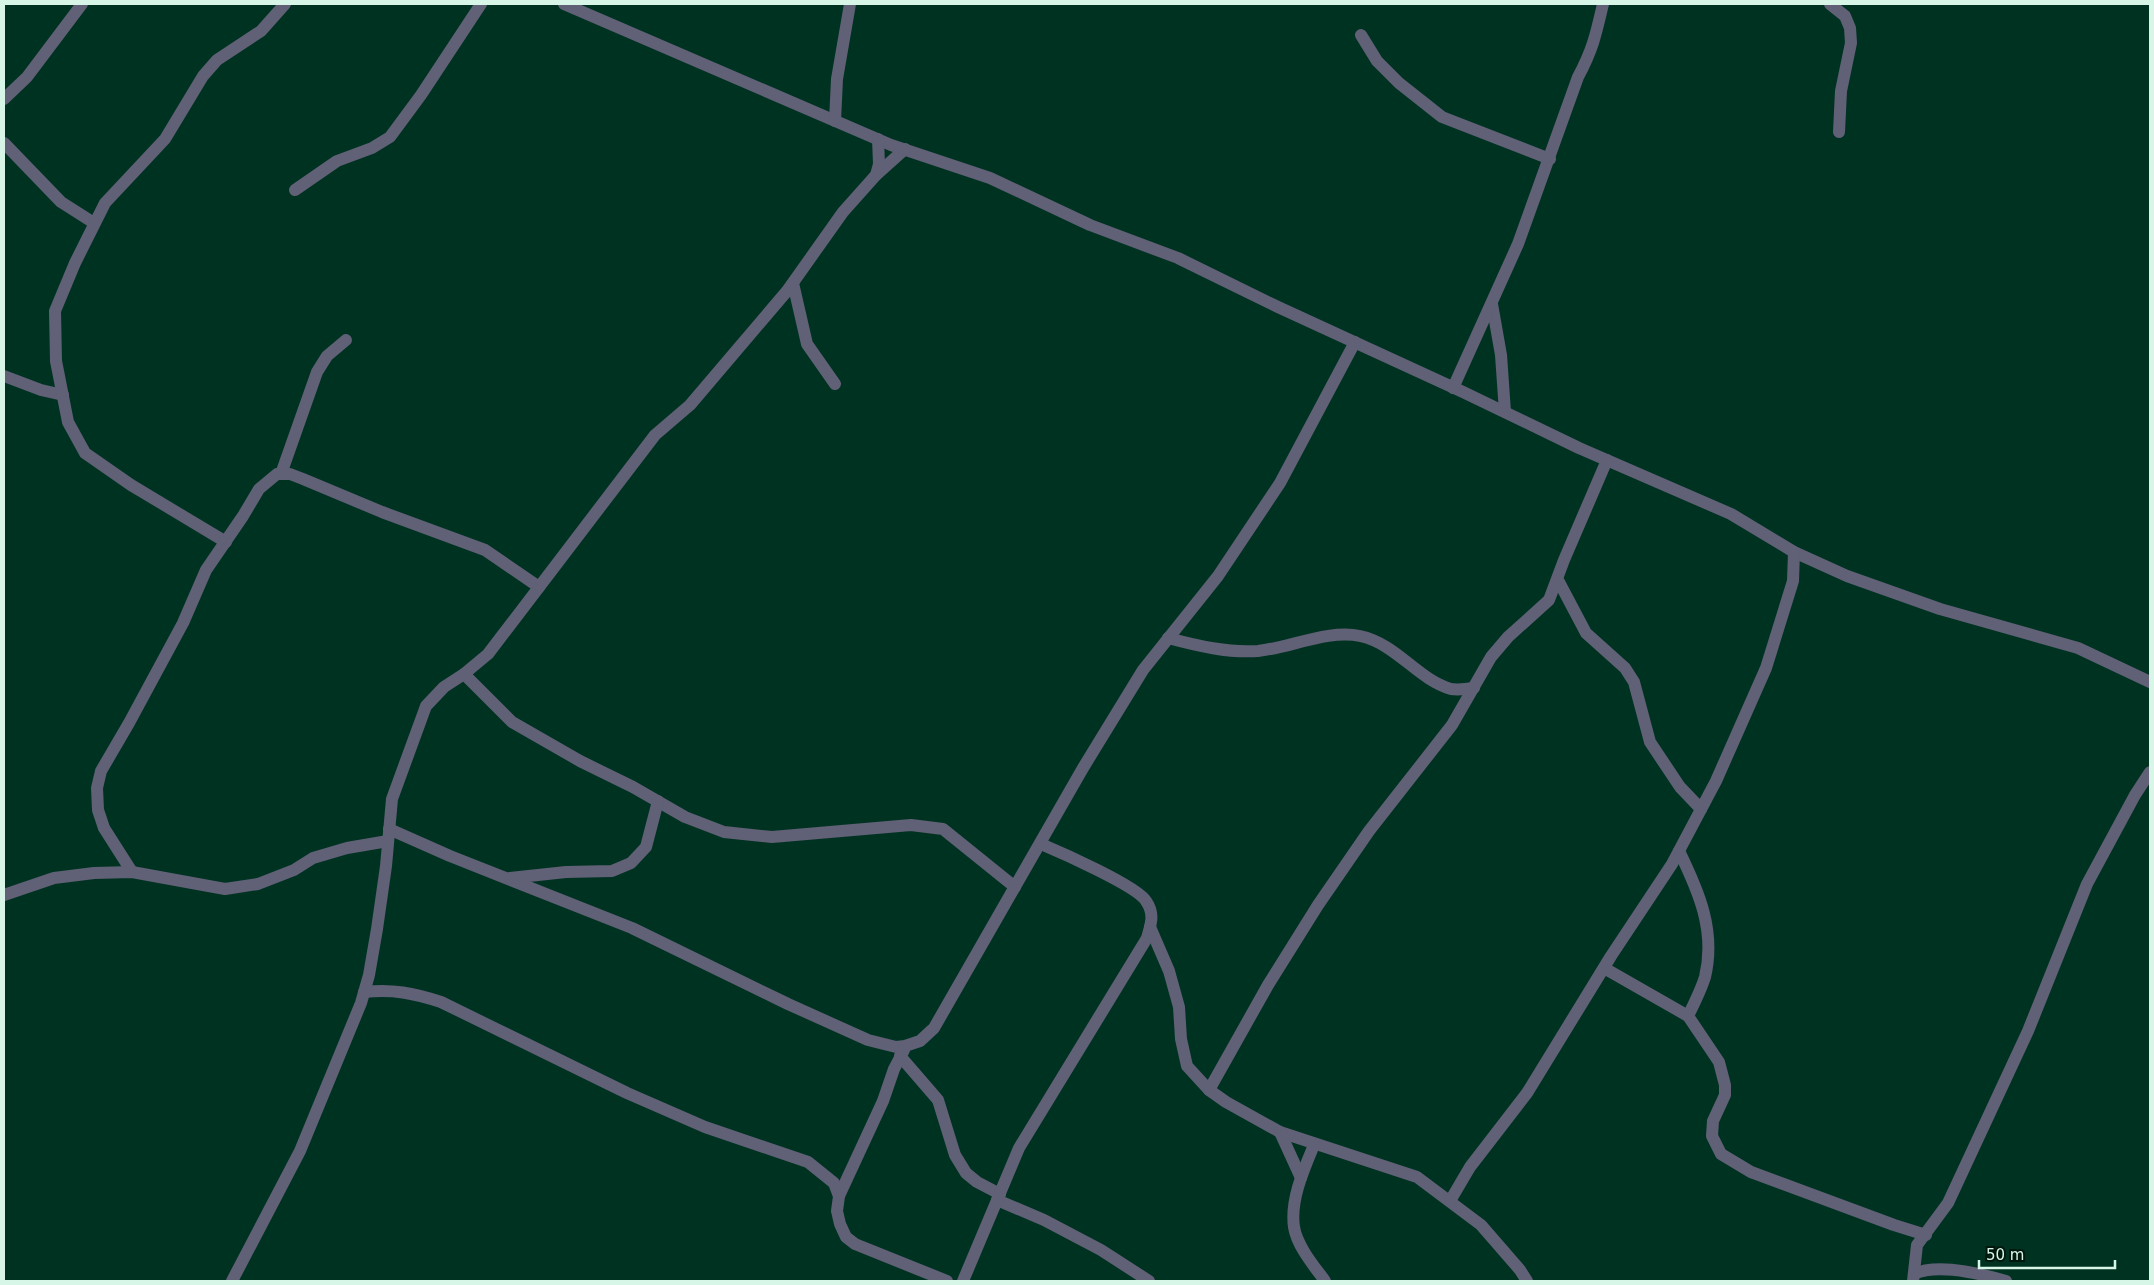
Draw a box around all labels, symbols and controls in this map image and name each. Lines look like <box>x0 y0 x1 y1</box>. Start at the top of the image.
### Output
scale bar <box>1979 1238 2115 1270</box>
text: 50 m <box>1986 1246 2024 1264</box>

